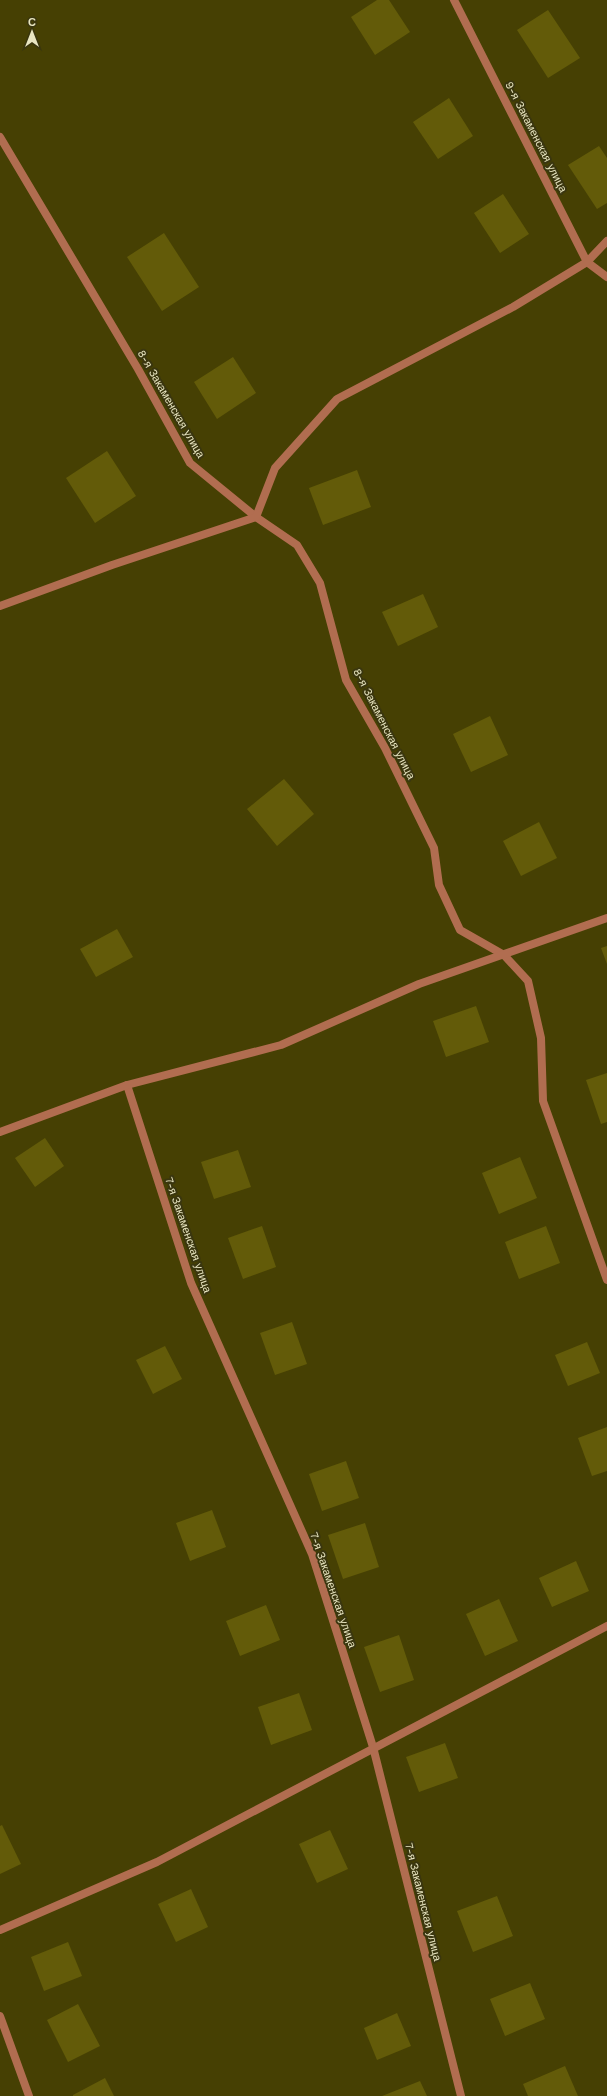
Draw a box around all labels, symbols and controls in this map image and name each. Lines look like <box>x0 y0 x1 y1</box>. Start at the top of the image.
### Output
north arrow <box>12 12 52 52</box>
text: С <box>28 16 36 29</box>
street label: 9-я Закаменская улица <box>502 80 570 195</box>
street label: 8-я Закаменская улица <box>135 348 208 461</box>
street label: 8-я Закаменская улица <box>350 667 418 782</box>
street label: 7-я Закаменская улица <box>162 1176 214 1295</box>
street label: 7-я Закаменская улица <box>307 1531 359 1650</box>
street label: 7-я Закаменская улица <box>402 1842 444 1963</box>

